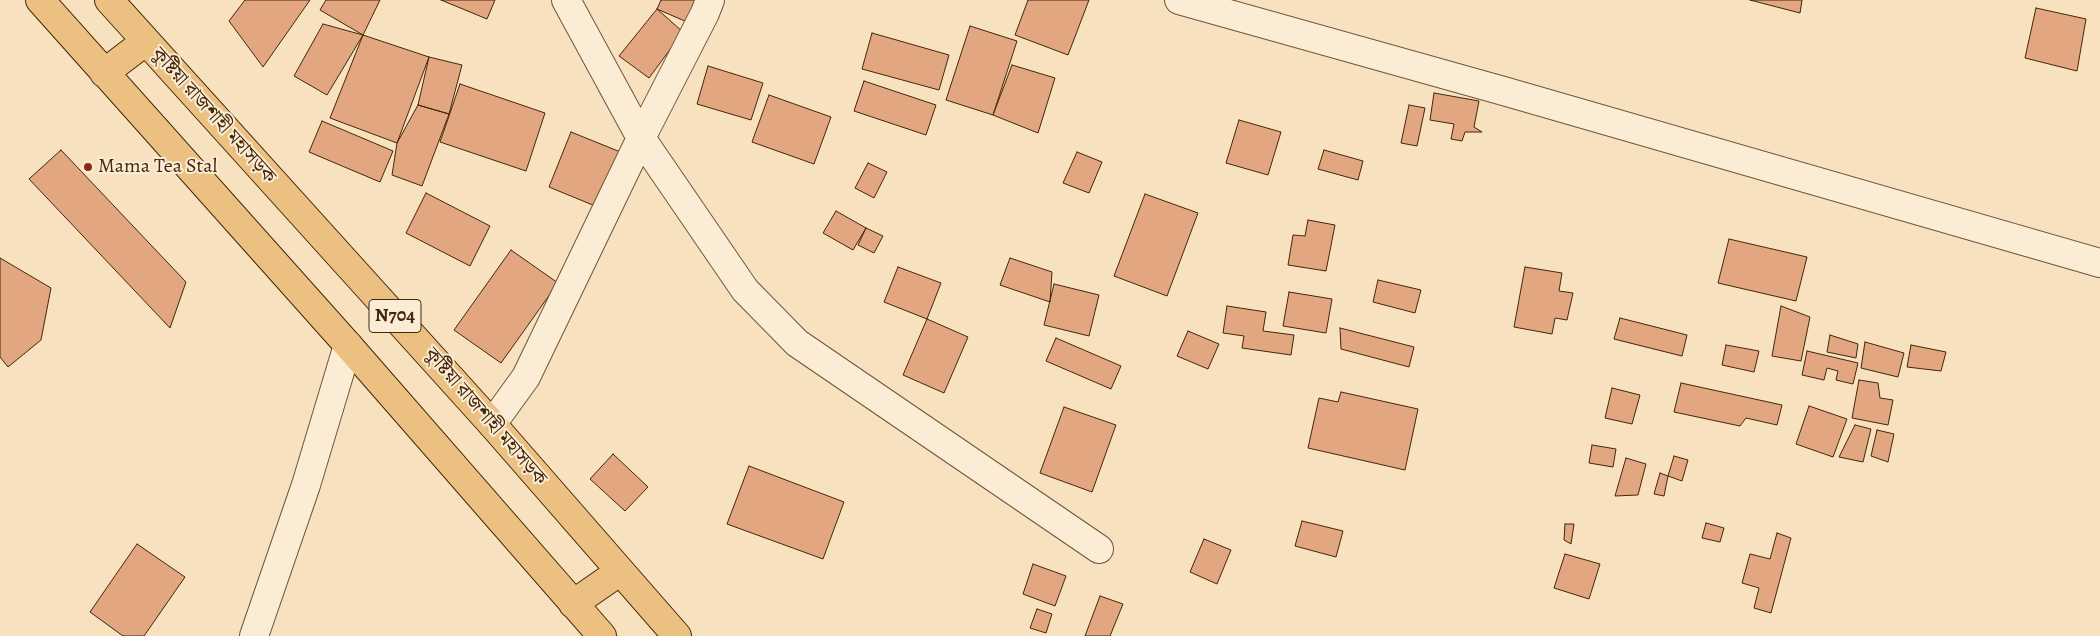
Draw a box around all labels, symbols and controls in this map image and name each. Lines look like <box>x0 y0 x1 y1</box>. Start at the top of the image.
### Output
street label: কুষ্টিয়া রাজশাহী মহাসড়ক <box>146 43 280 189</box>
place label: Mama Tea Stal <box>98 155 217 179</box>
marker: Mama Tea Stal <box>82 161 94 173</box>
road number: N704 <box>369 300 421 332</box>
street label: কুষ্টিয়া রাজশাহী মহাসড়ক <box>419 343 551 491</box>

